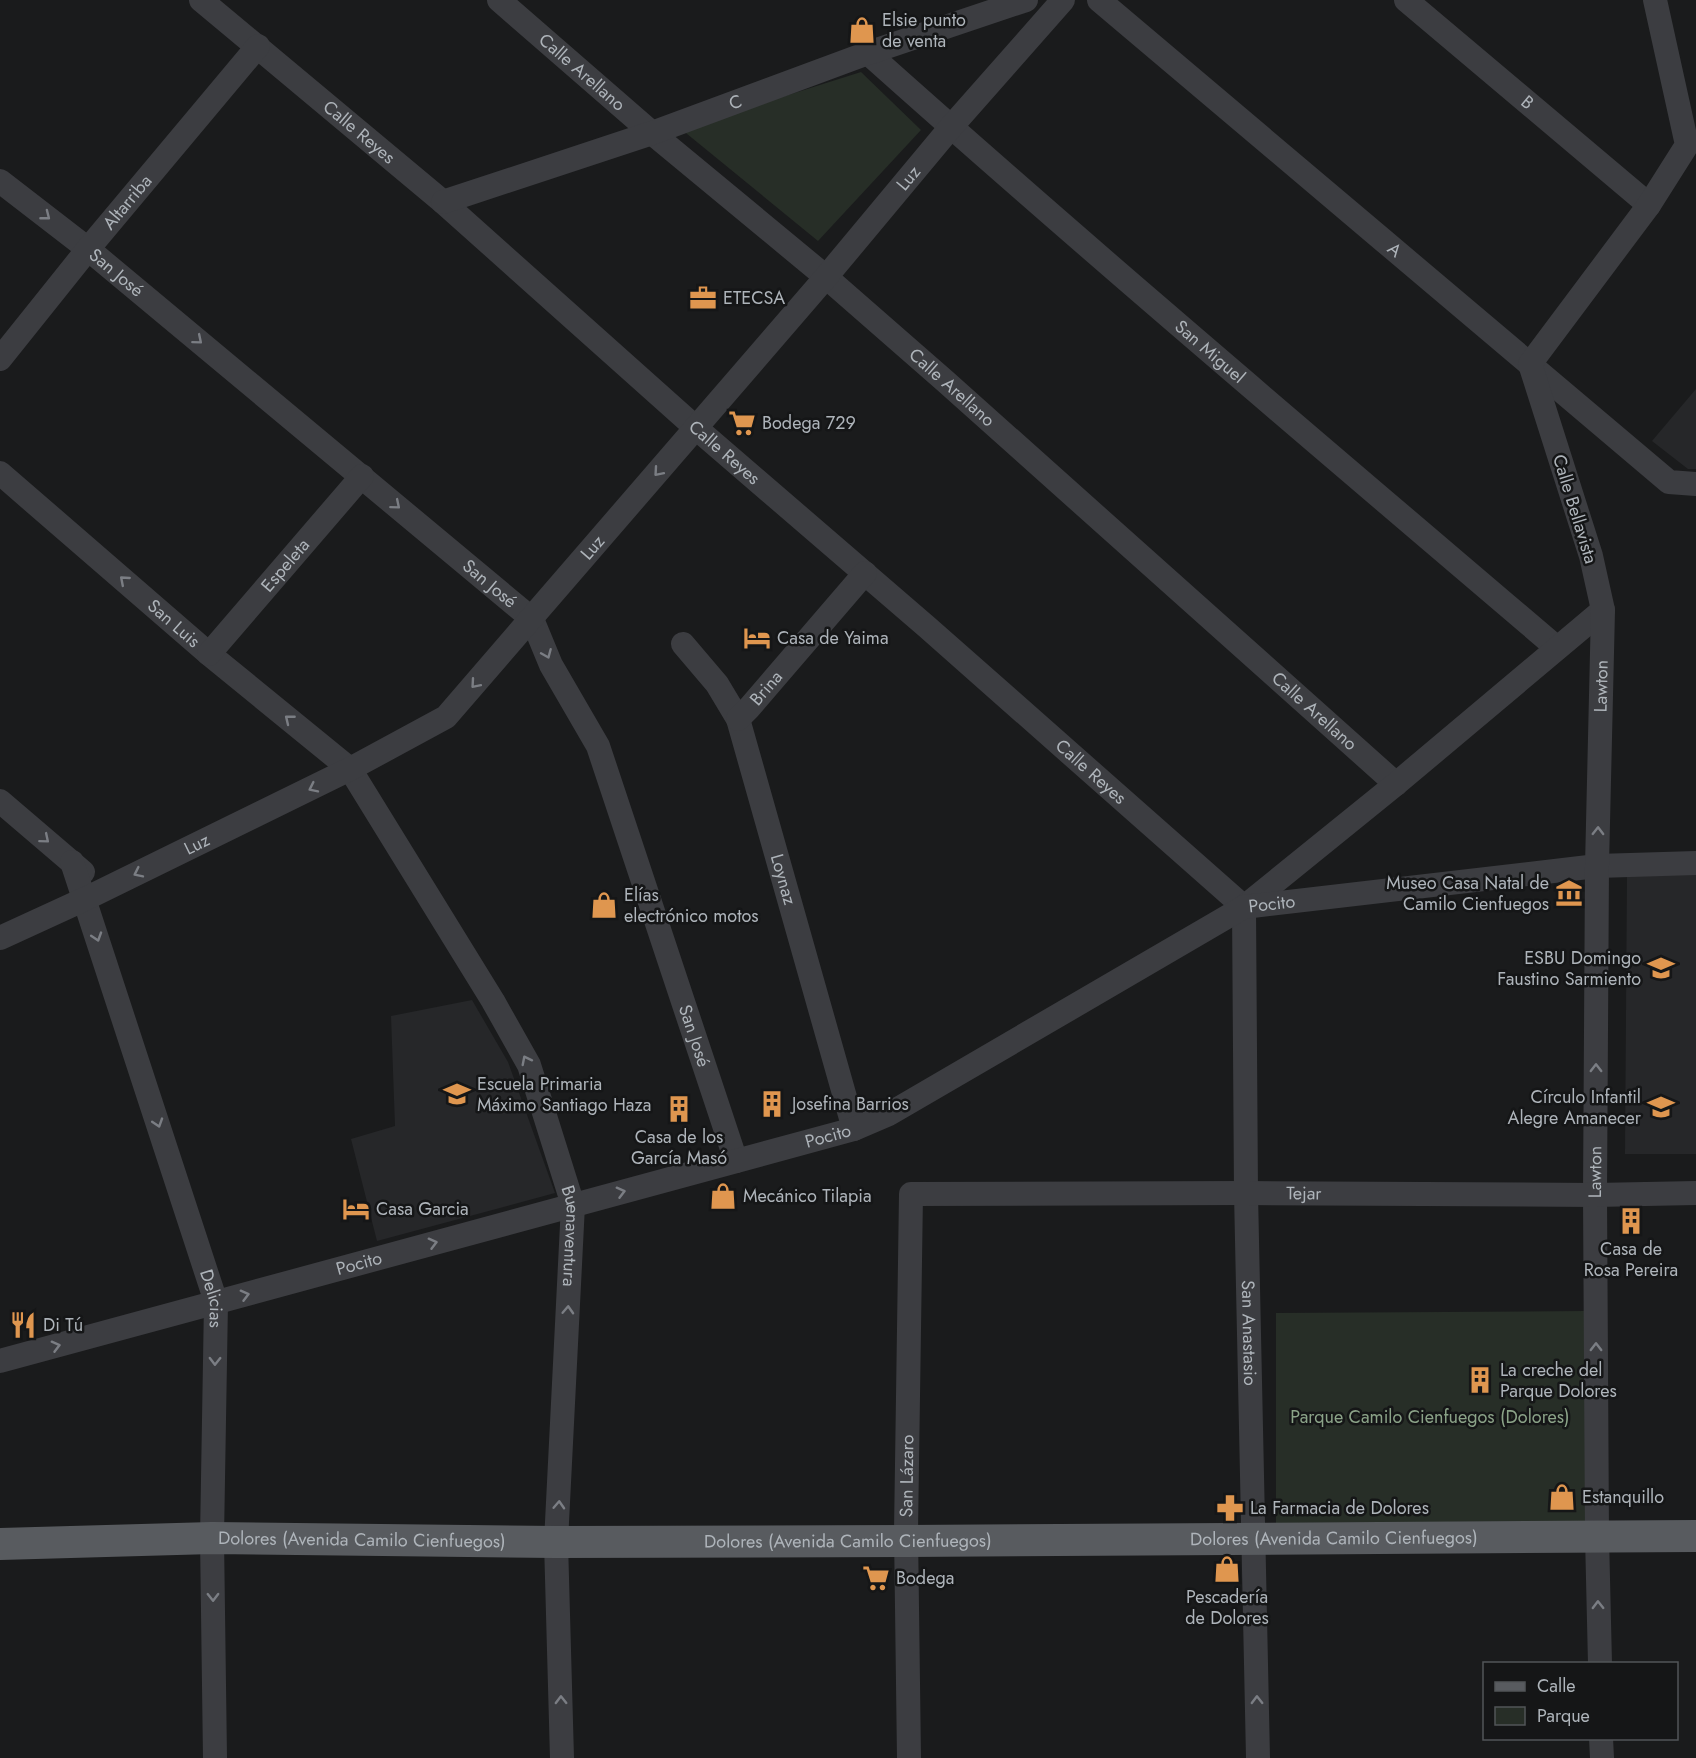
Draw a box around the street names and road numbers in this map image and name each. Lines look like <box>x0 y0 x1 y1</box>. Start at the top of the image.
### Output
street label: Calle Arellano <box>533 27 631 117</box>
street label: C <box>725 88 746 116</box>
street label: B <box>1515 89 1540 116</box>
street label: Calle Reyes <box>317 94 401 170</box>
street label: Luz <box>890 159 927 196</box>
street label: Altarriba <box>96 169 158 235</box>
street label: A <box>1382 236 1408 264</box>
street label: San José <box>83 242 149 303</box>
street label: San Miguel <box>1169 314 1251 390</box>
street label: Calle Arellano <box>903 342 1001 433</box>
street label: Calle Reyes <box>683 414 766 491</box>
street label: Calle Bellavista <box>1546 451 1604 567</box>
street label: Luz <box>574 529 611 566</box>
street label: Espeleta <box>255 533 316 598</box>
street label: San José <box>457 553 523 614</box>
street label: San Luis <box>142 593 206 654</box>
street label: Lawton <box>1588 660 1615 713</box>
street label: Brina <box>744 665 789 711</box>
street label: Calle Arellano <box>1266 666 1363 757</box>
street label: Calle Reyes <box>1050 733 1132 810</box>
street label: Luz <box>180 827 215 861</box>
street label: Loynaz <box>764 851 803 909</box>
street label: Pocito <box>1247 888 1297 919</box>
street label: San José <box>672 1001 717 1070</box>
street label: Pocito <box>802 1117 854 1155</box>
street label: Lawton <box>1582 1146 1608 1198</box>
street label: Tejar <box>1286 1180 1322 1206</box>
street label: Buenaventura <box>555 1182 586 1287</box>
street label: Pocito <box>333 1245 385 1282</box>
street label: Delicias <box>193 1266 229 1328</box>
street label: San Anastasio <box>1235 1280 1263 1386</box>
street label: San Lázaro <box>893 1434 920 1518</box>
street label: Dolores (Avenida Camilo Cienfuegos) <box>1190 1524 1478 1552</box>
street label: Dolores (Avenida Camilo Cienfuegos) <box>218 1525 506 1554</box>
street label: Dolores (Avenida Camilo Cienfuegos) <box>704 1527 992 1555</box>

